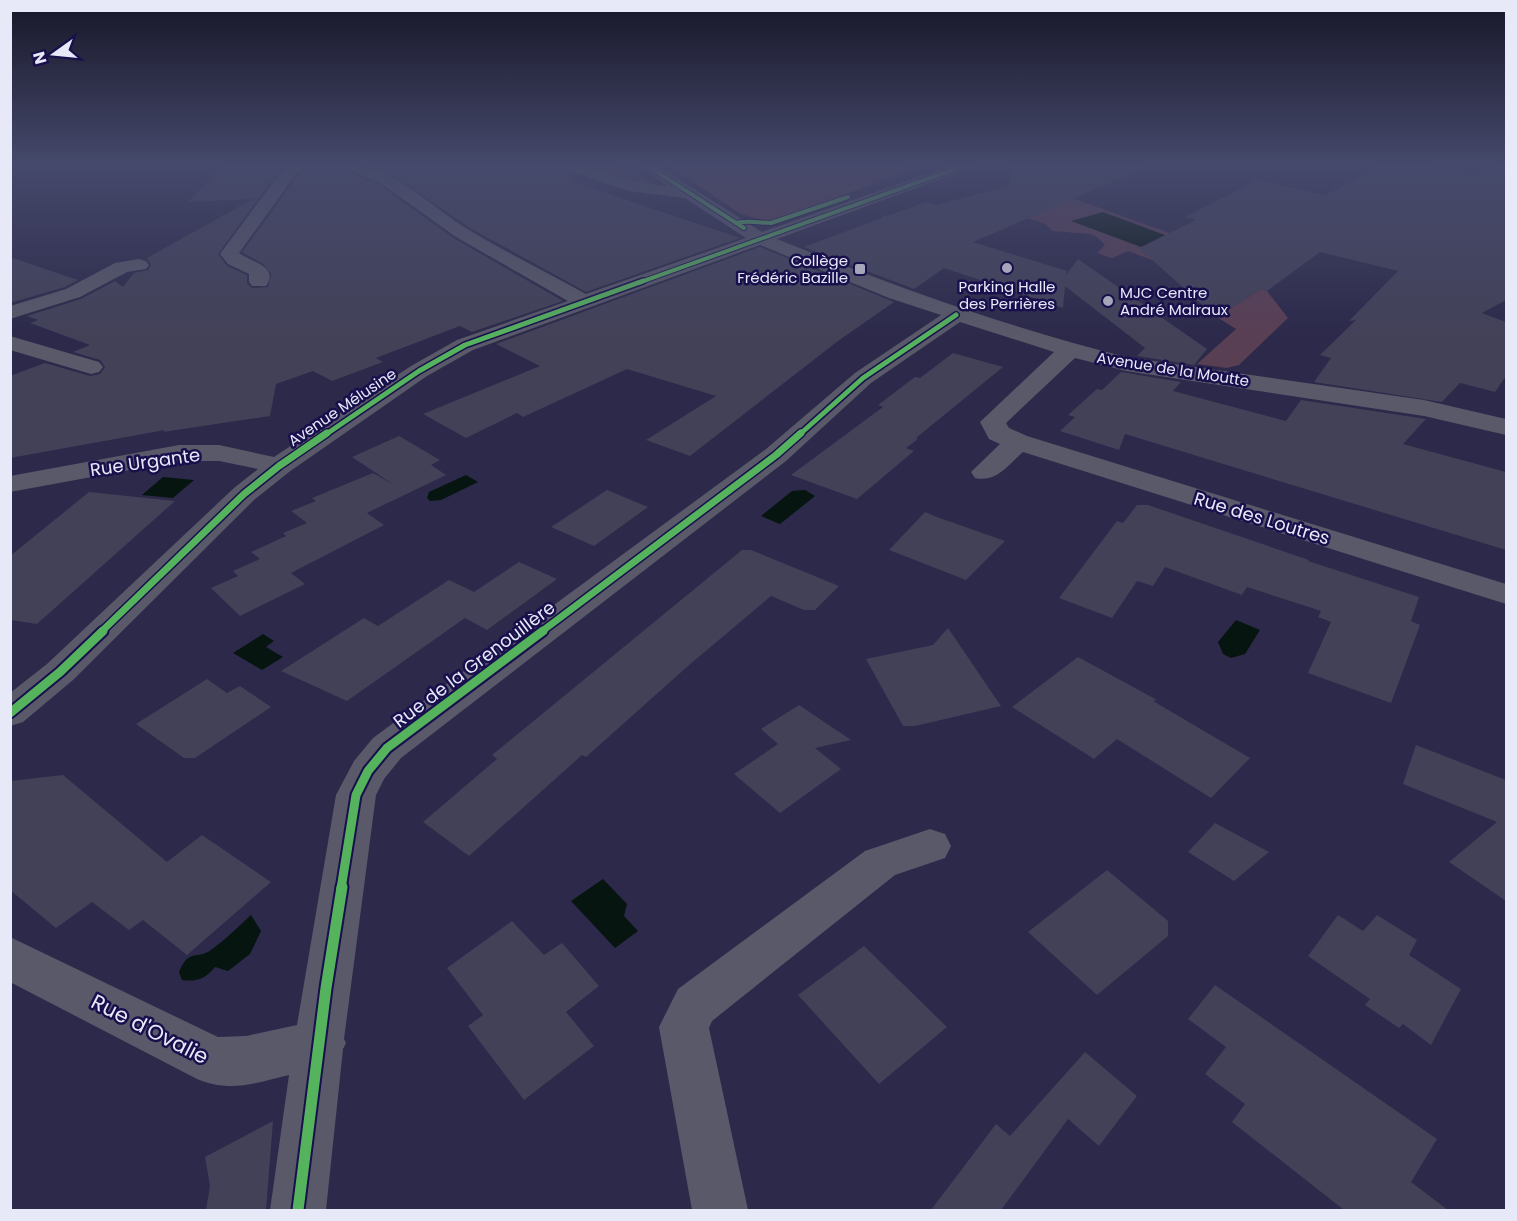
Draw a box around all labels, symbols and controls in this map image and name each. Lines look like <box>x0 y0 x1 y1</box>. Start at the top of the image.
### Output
north arrow <box>24 24 84 84</box>
text: N <box>27 49 53 67</box>
place label: Collège Frédéric Bazille <box>737 250 848 288</box>
marker: Parking Halle des Perrières <box>1000 261 1014 275</box>
marker: Collège Frédéric Bazille <box>853 262 867 276</box>
place label: Parking Halle des Perrières <box>959 276 1055 314</box>
place label: MJC Centre André Malraux <box>1120 282 1228 320</box>
marker: MJC Centre André Malraux <box>1101 294 1115 308</box>
street label: Avenue de la Moutte <box>1095 347 1251 391</box>
street label: Avenue Mélusine <box>284 363 400 451</box>
street label: Rue Urgante <box>88 442 202 482</box>
street label: Rue des Loutres <box>1191 485 1333 551</box>
street label: Rue de la Grenouillère <box>388 595 560 733</box>
street label: Rue d'Ovalie <box>86 987 214 1071</box>

